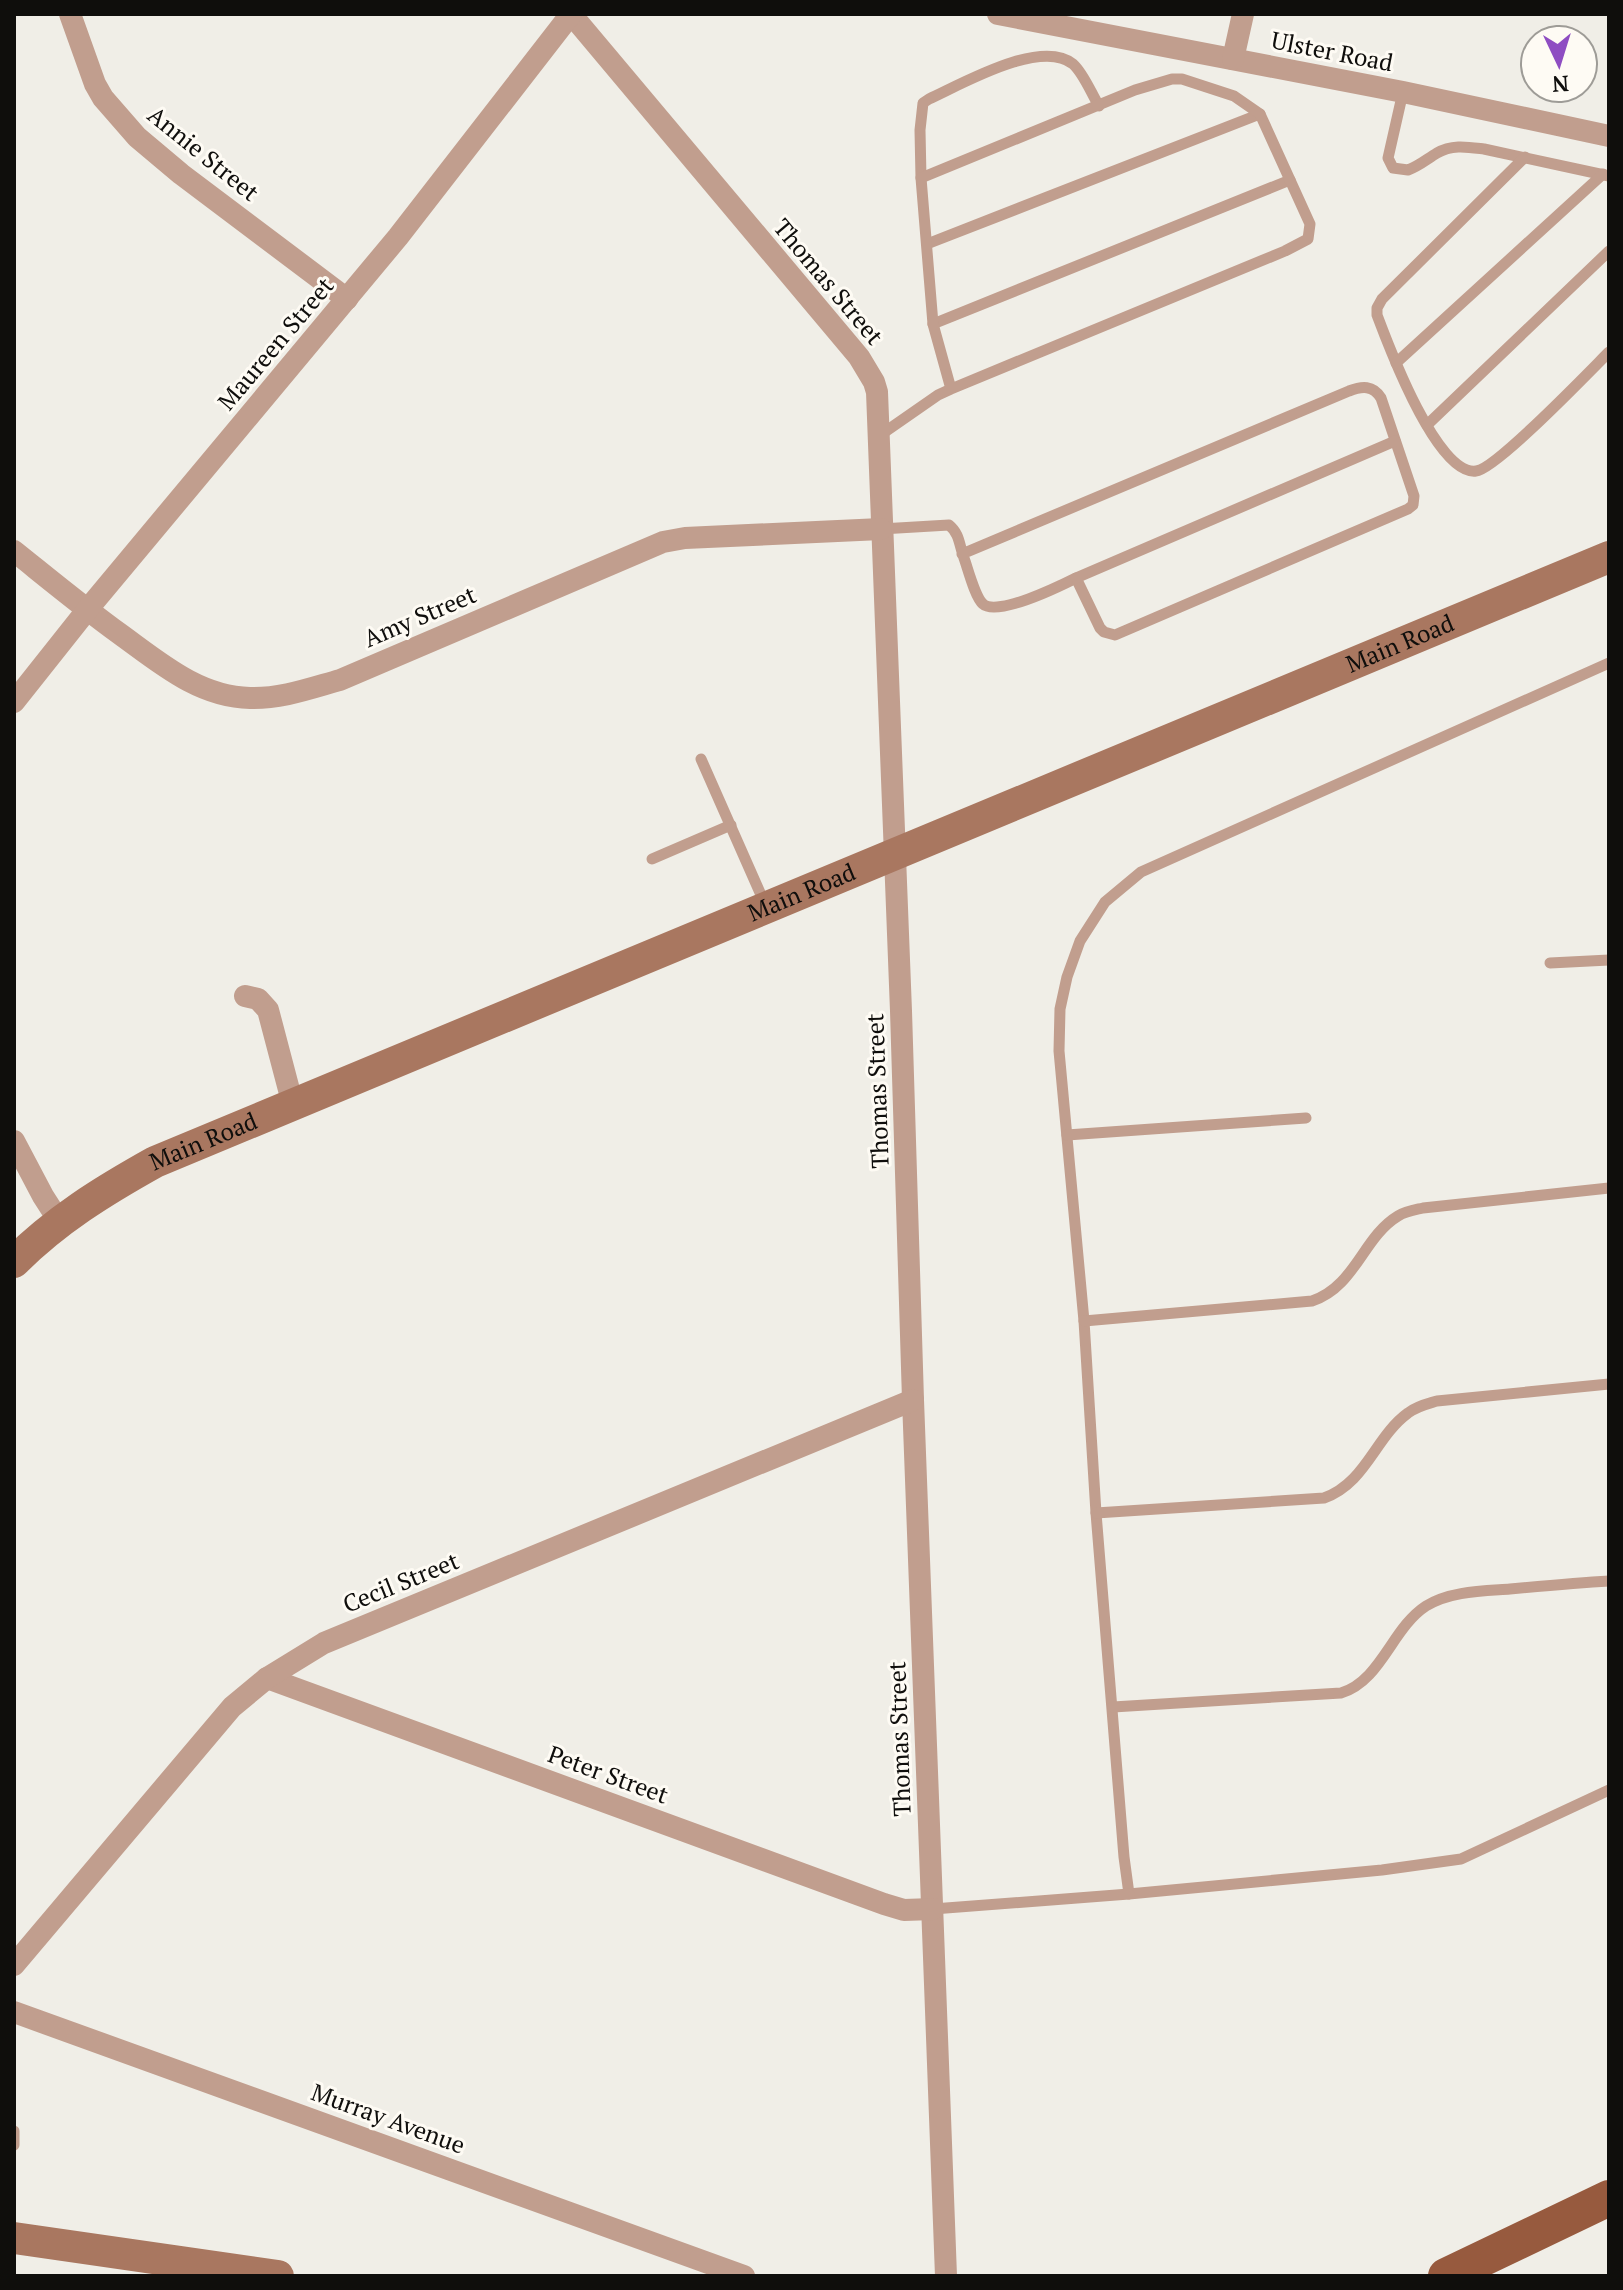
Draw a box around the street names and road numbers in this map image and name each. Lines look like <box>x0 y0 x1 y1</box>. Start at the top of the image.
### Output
street label: Ulster Road <box>1269 24 1396 78</box>
street label: Annie Street <box>141 99 266 208</box>
street label: Thomas Street <box>767 212 891 351</box>
street label: Maureen Street <box>210 270 340 417</box>
street label: Amy Street <box>359 578 481 654</box>
street label: Main Road <box>1341 606 1458 680</box>
street label: Main Road <box>743 855 860 929</box>
street label: Thomas Street <box>858 1013 896 1169</box>
street label: Main Road <box>144 1104 262 1178</box>
street label: Cecil Street <box>338 1544 463 1620</box>
street label: Thomas Street <box>880 1661 918 1817</box>
street label: Peter Street <box>544 1738 673 1811</box>
street label: Murray Avenue <box>307 2075 470 2161</box>

